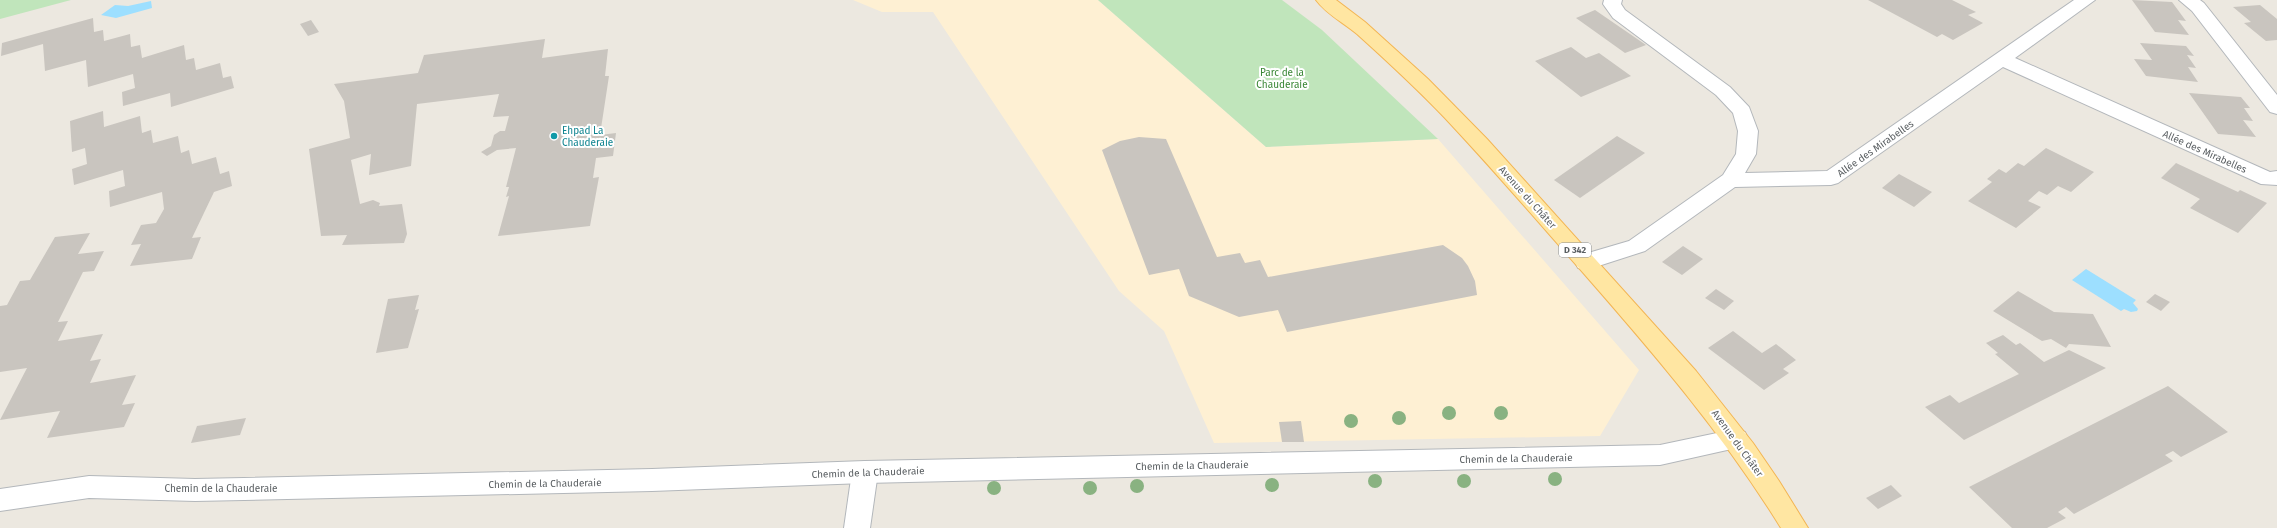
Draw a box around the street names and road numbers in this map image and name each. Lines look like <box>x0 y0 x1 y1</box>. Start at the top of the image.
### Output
street label: Allée des Mirabelles <box>1835 118 1916 180</box>
street label: Allée des Mirabelles <box>2161 128 2249 176</box>
street label: Avenue du Châter <box>1496 164 1559 231</box>
road number: D 342 <box>1559 243 1591 257</box>
street label: Avenue du Châter <box>1709 408 1766 480</box>
street label: Chemin de la Chauderaie <box>1459 452 1573 466</box>
street label: Chemin de la Chauderaie <box>1135 459 1249 473</box>
street label: Chemin de la Chauderaie <box>811 465 925 481</box>
street label: Chemin de la Chauderaie <box>488 477 602 491</box>
street label: Chemin de la Chauderaie <box>164 483 278 495</box>

